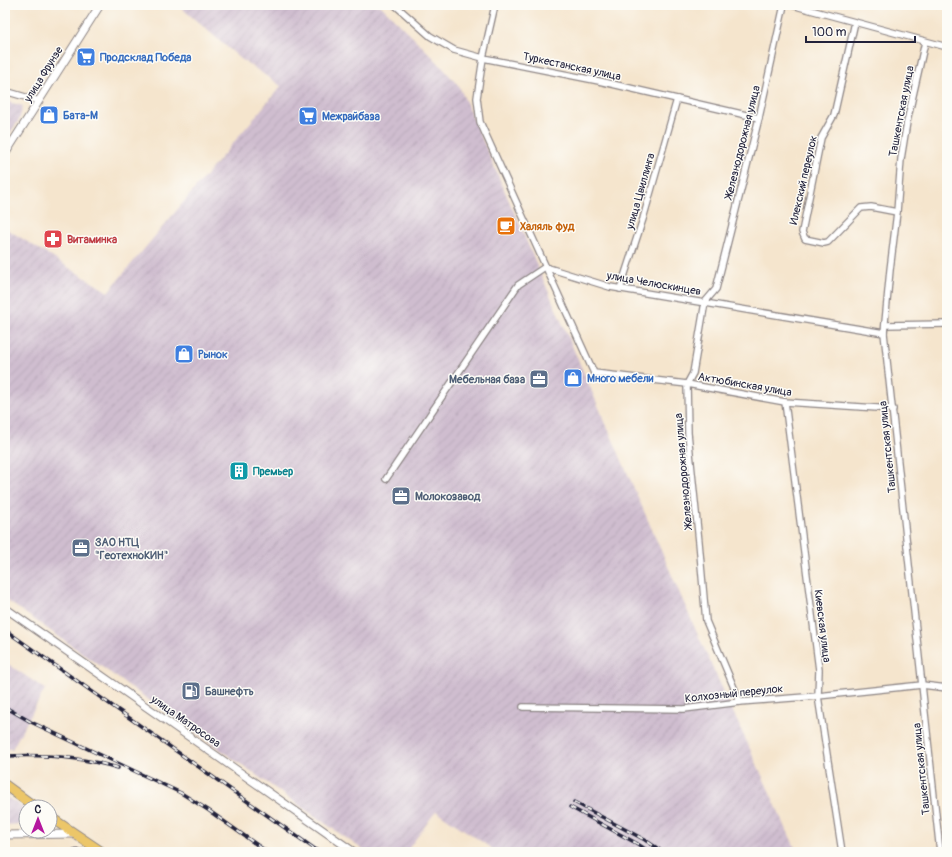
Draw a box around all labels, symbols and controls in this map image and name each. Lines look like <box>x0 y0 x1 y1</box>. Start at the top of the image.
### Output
scale bar <box>806 18 915 44</box>
text: 100 m <box>812 25 847 40</box>
street label: улица Фрунзе <box>21 44 66 105</box>
supermarket icon: Продсклад Победа <box>75 46 97 68</box>
street label: Туркестанская улица <box>522 50 622 83</box>
place label: Продсклад Победа <box>100 51 191 64</box>
street label: Ташкентская улица <box>886 64 917 158</box>
street label: Железнодорожная улица <box>722 84 763 202</box>
shop icon: Бата-М <box>38 104 60 126</box>
supermarket icon: Межрайбаза <box>297 105 319 127</box>
place label: Бата-М <box>63 109 98 122</box>
place label: Межрайбаза <box>322 110 380 123</box>
street label: Илекский переулок <box>787 134 820 226</box>
street label: улица Цвиллинга <box>623 152 658 232</box>
cafe icon: Халяль фуд <box>495 215 517 237</box>
place label: Халяль фуд <box>520 220 575 233</box>
pharmacy icon: Витаминка <box>42 228 64 250</box>
place label: Витаминка <box>67 233 117 246</box>
street label: улица Челюскинцев <box>605 269 702 298</box>
shop icon: Рынок <box>173 343 195 365</box>
place label: Рынок <box>198 348 228 361</box>
shop icon: Много мебели <box>562 367 584 389</box>
office icon: Мебельная база <box>528 368 550 390</box>
street label: Актюбинская улица <box>697 370 793 399</box>
place label: Много мебели <box>587 372 654 385</box>
place label: Мебельная база <box>449 373 525 386</box>
street label: Ташкентская улица <box>876 400 899 494</box>
street label: Железнодорожная улица <box>672 413 695 531</box>
building icon: Премьер <box>228 460 250 482</box>
place label: Премьер <box>253 465 293 478</box>
office icon: Молокозавод <box>390 485 412 507</box>
place label: Молокозавод <box>415 490 481 503</box>
place label: ЗАО НТЦ "ГеотехноКИН" <box>95 536 168 562</box>
office icon: ЗАО НТЦ "ГеотехноКИН" <box>70 537 92 559</box>
street label: Киевская улица <box>812 589 833 663</box>
fuel station icon: Башнефть <box>180 680 202 702</box>
street label: Колхозный переулок <box>684 682 784 705</box>
place label: Башнефть <box>205 685 254 698</box>
street label: улица Матросова <box>148 692 223 750</box>
street label: Ташкентская улица <box>910 722 933 816</box>
north arrow <box>18 799 58 839</box>
text: С <box>35 803 42 816</box>

